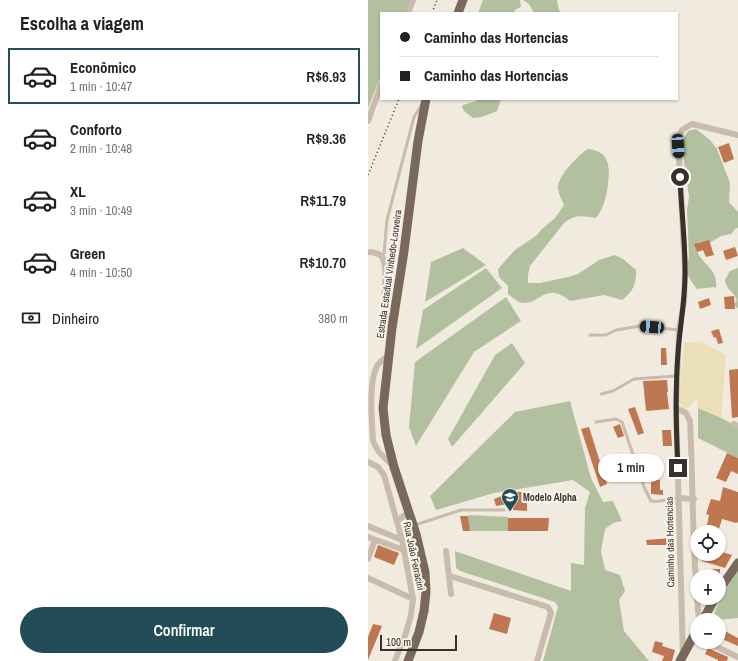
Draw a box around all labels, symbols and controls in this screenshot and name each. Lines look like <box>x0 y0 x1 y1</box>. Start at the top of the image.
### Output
text: Escolha a viagem <box>20 11 144 36</box>
text: Caminho das Hortencias <box>424 27 568 48</box>
text: Econômico <box>70 57 136 78</box>
icon: car <box>22 58 58 94</box>
text: Caminho das Hortencias <box>424 65 568 86</box>
text: R$6.93 <box>306 66 346 87</box>
text: 1 min · 10:47 <box>70 78 132 95</box>
text: Conforto <box>70 119 122 140</box>
icon: car <box>22 120 58 156</box>
text: R$9.36 <box>306 128 346 149</box>
car <box>671 134 685 158</box>
text: 2 min · 10:48 <box>70 140 132 157</box>
route start <box>671 168 689 186</box>
text: XL <box>70 181 86 202</box>
icon: car <box>22 182 58 218</box>
text: R$11.79 <box>300 190 346 211</box>
text: 3 min · 10:49 <box>70 202 132 219</box>
street label: Estrada Estadual Vinhedo-Louveira <box>374 208 405 339</box>
text: Green <box>70 243 106 264</box>
icon: car <box>22 244 58 280</box>
text: R$10.70 <box>299 252 346 273</box>
text: 4 min · 10:50 <box>70 264 132 281</box>
icon: cash <box>20 307 42 329</box>
text: Dinheiro <box>52 308 99 329</box>
text: 380 m <box>318 310 348 327</box>
car <box>640 320 664 334</box>
callout: 1 min <box>598 454 664 482</box>
text: 1 min <box>617 459 645 476</box>
route end <box>669 459 687 477</box>
school or university icon: Modelo Alpha <box>500 487 520 512</box>
place label: Modelo Alpha <box>523 491 577 504</box>
street label: Caminho das Hortencias <box>663 497 677 587</box>
street label: Rua João Ferracini <box>400 521 428 591</box>
map controls <box>690 525 726 649</box>
button: locate <box>690 525 726 561</box>
button: + <box>690 569 726 605</box>
button: Confirmar <box>20 607 348 653</box>
button: − <box>690 613 726 649</box>
scale bar <box>380 633 457 652</box>
text: 100 m <box>386 635 411 649</box>

